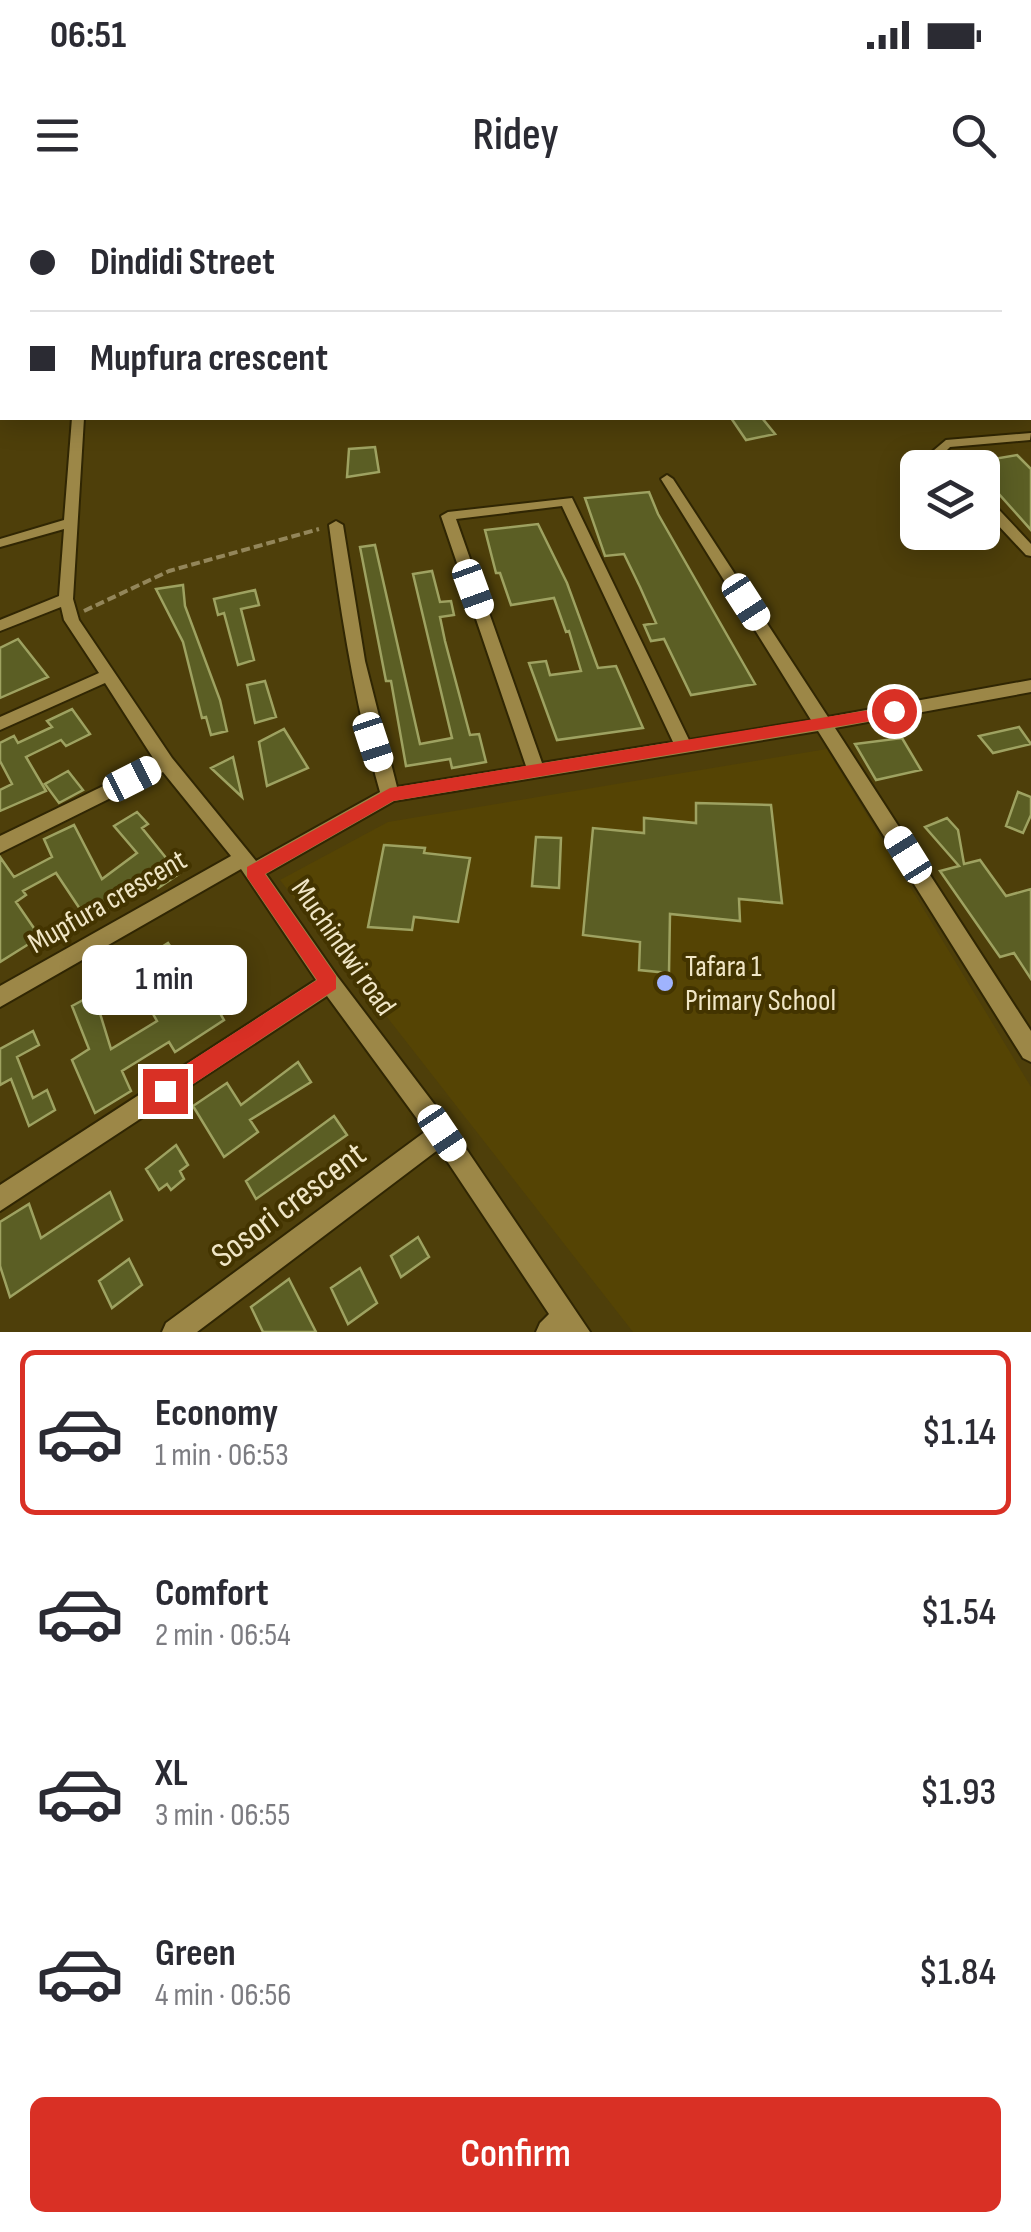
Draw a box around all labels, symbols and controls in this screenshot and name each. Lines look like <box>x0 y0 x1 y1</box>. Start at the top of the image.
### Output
text: 06:51 <box>50 13 126 58</box>
icon: menu <box>30 108 85 163</box>
text: Ridey <box>472 108 559 163</box>
icon: search <box>946 108 1001 163</box>
text: Dindidi Street <box>90 240 275 285</box>
text: Mupfura crescent <box>90 336 328 381</box>
map controls <box>900 450 1000 550</box>
button: layers <box>900 450 1000 550</box>
car <box>449 556 497 622</box>
car <box>717 569 775 635</box>
route start <box>872 689 917 734</box>
car <box>349 709 397 775</box>
car <box>98 752 166 806</box>
car <box>879 822 937 888</box>
street label: Mupfura crescent <box>22 842 193 962</box>
street label: Muchindwi road <box>283 873 403 1023</box>
callout: 1 min <box>82 946 248 1016</box>
place label: Tafara 1 Primary School <box>685 949 836 1019</box>
text: 1 min <box>135 960 194 999</box>
marker: Tafara 1 Primary School <box>654 972 676 994</box>
route end <box>143 1069 188 1114</box>
car <box>413 1100 471 1166</box>
street label: Sosori crescent <box>203 1133 375 1277</box>
icon: car <box>35 1388 125 1478</box>
text: Economy <box>155 1391 278 1436</box>
text: $1.14 <box>922 1410 996 1455</box>
text: 1 min · 06:53 <box>155 1436 289 1475</box>
icon: car <box>35 1568 125 1658</box>
text: Comfort <box>155 1571 269 1616</box>
text: $1.54 <box>920 1590 996 1635</box>
text: 2 min · 06:54 <box>155 1616 291 1655</box>
icon: car <box>35 1748 125 1838</box>
text: XL <box>155 1751 188 1796</box>
text: $1.93 <box>920 1770 996 1815</box>
text: 3 min · 06:55 <box>155 1796 290 1835</box>
icon: car <box>35 1928 125 2018</box>
text: Green <box>155 1931 236 1976</box>
text: $1.84 <box>919 1950 996 1995</box>
text: 4 min · 06:56 <box>155 1976 291 2015</box>
button: Confirm <box>30 2097 1001 2212</box>

